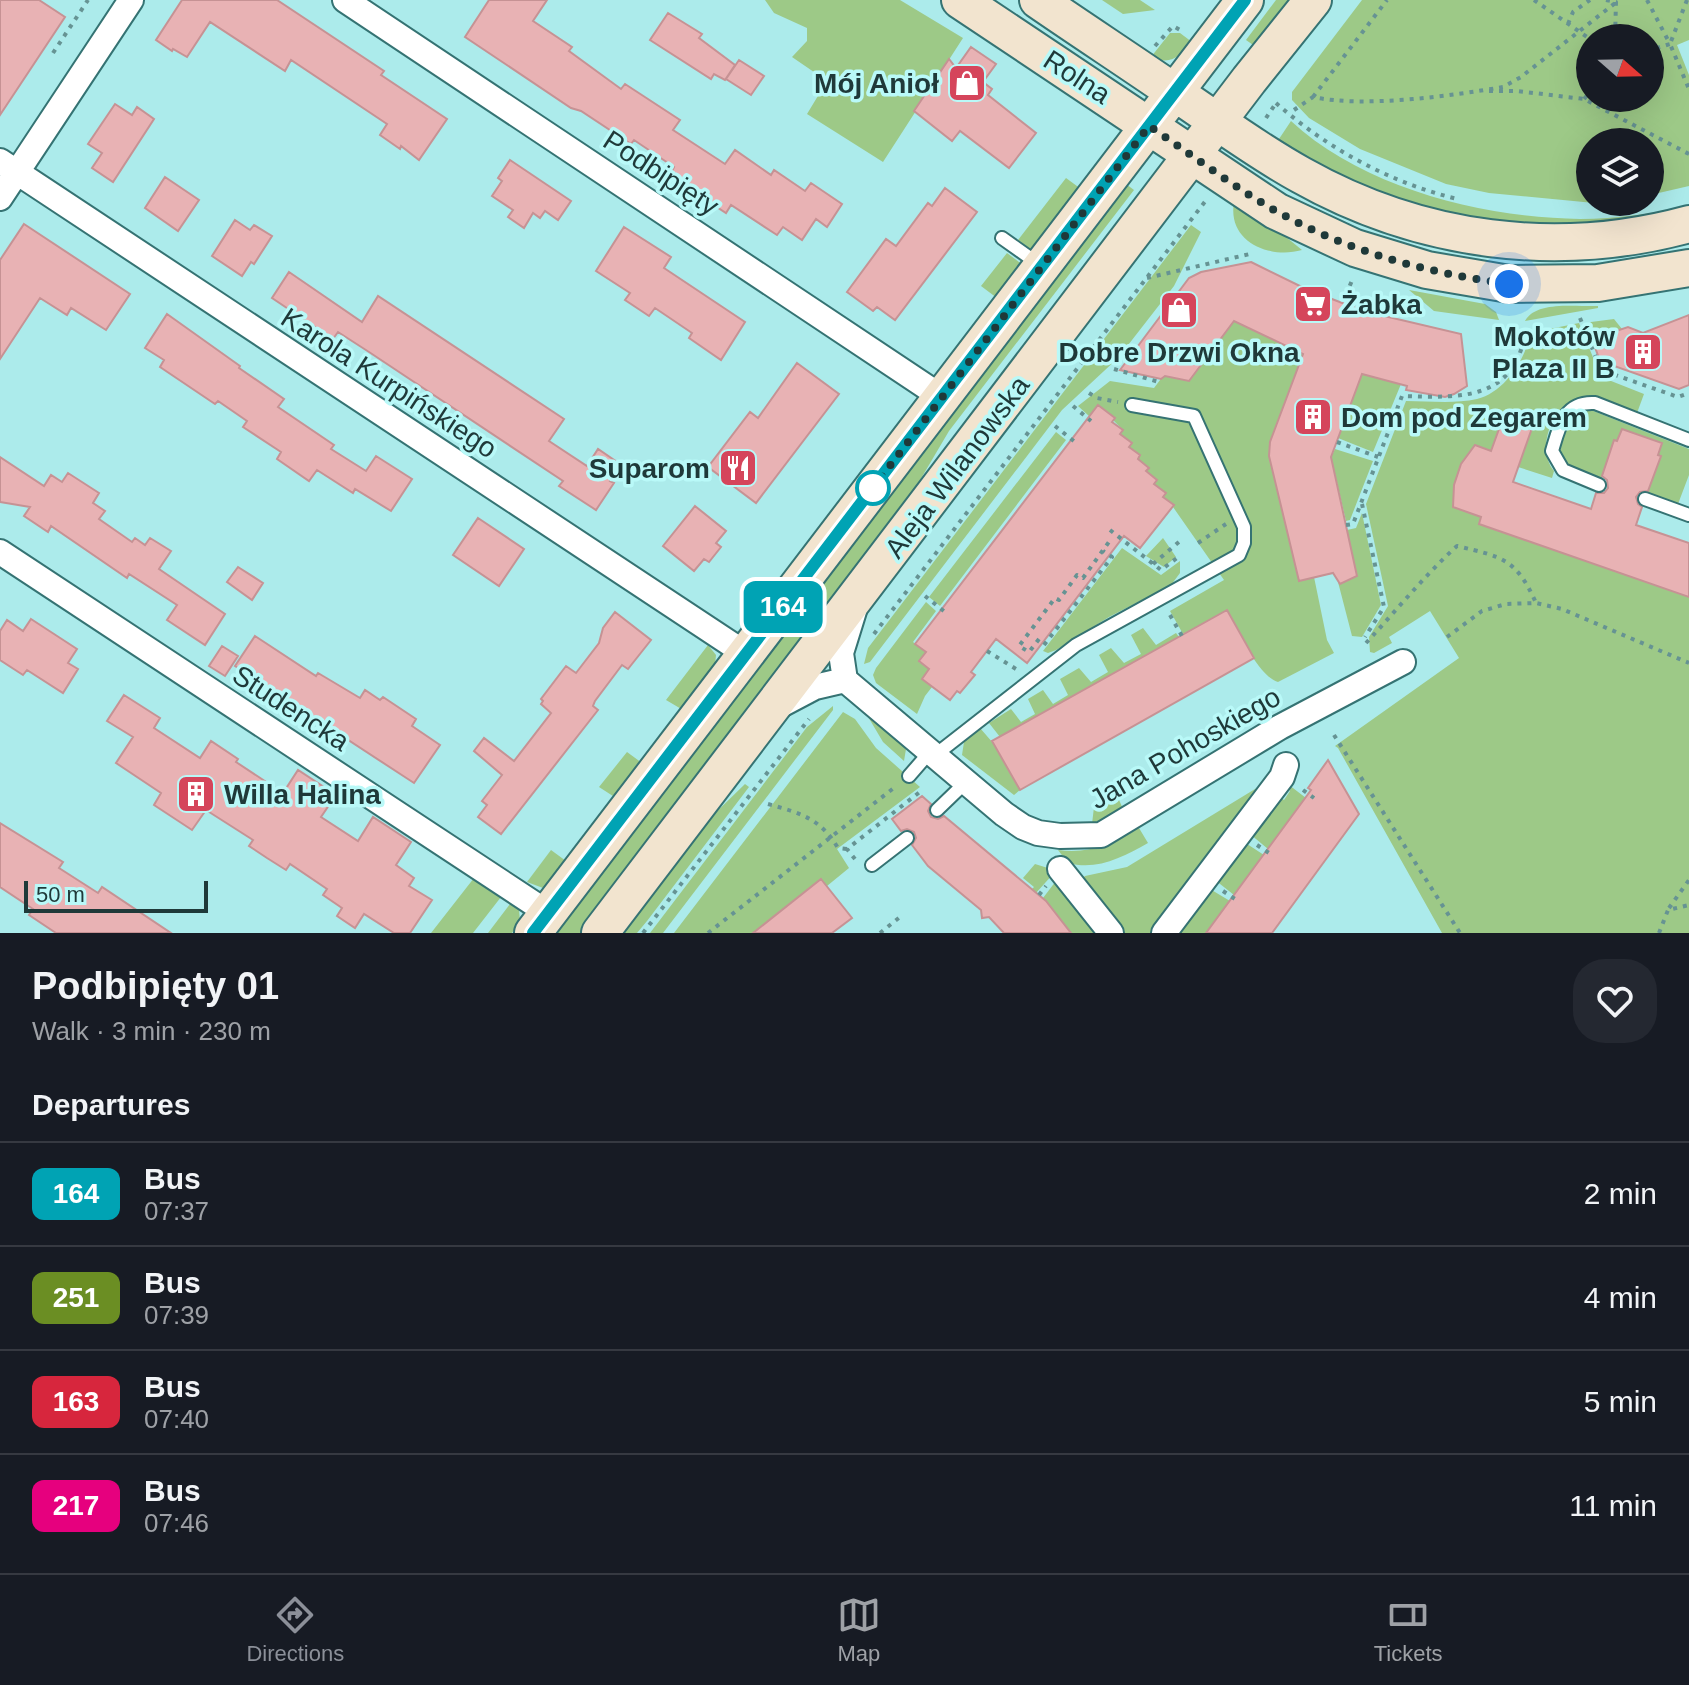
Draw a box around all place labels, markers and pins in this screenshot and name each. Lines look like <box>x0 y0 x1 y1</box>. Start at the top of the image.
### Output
shop icon: Mój Anioł <box>946 62 988 104</box>
place label: Mój Anioł <box>814 68 939 99</box>
supermarket icon: Żabka <box>1292 283 1334 325</box>
shop icon: Dobre Drzwi Okna <box>1158 289 1200 331</box>
place label: Żabka <box>1341 289 1422 320</box>
place label: Mokotów Plaza II B <box>1492 321 1615 384</box>
building icon: Mokotów Plaza II B <box>1622 331 1664 373</box>
place label: Dobre Drzwi Okna <box>1058 337 1300 368</box>
building icon: Dom pod Zegarem <box>1292 396 1334 438</box>
place label: Dom pod Zegarem <box>1341 402 1587 433</box>
restaurant icon: Suparom <box>717 447 759 489</box>
place label: Suparom <box>589 453 710 484</box>
unlabelled marker <box>856 471 890 505</box>
building icon: Willa Halina <box>175 773 217 815</box>
place label: Willa Halina <box>224 779 381 810</box>

